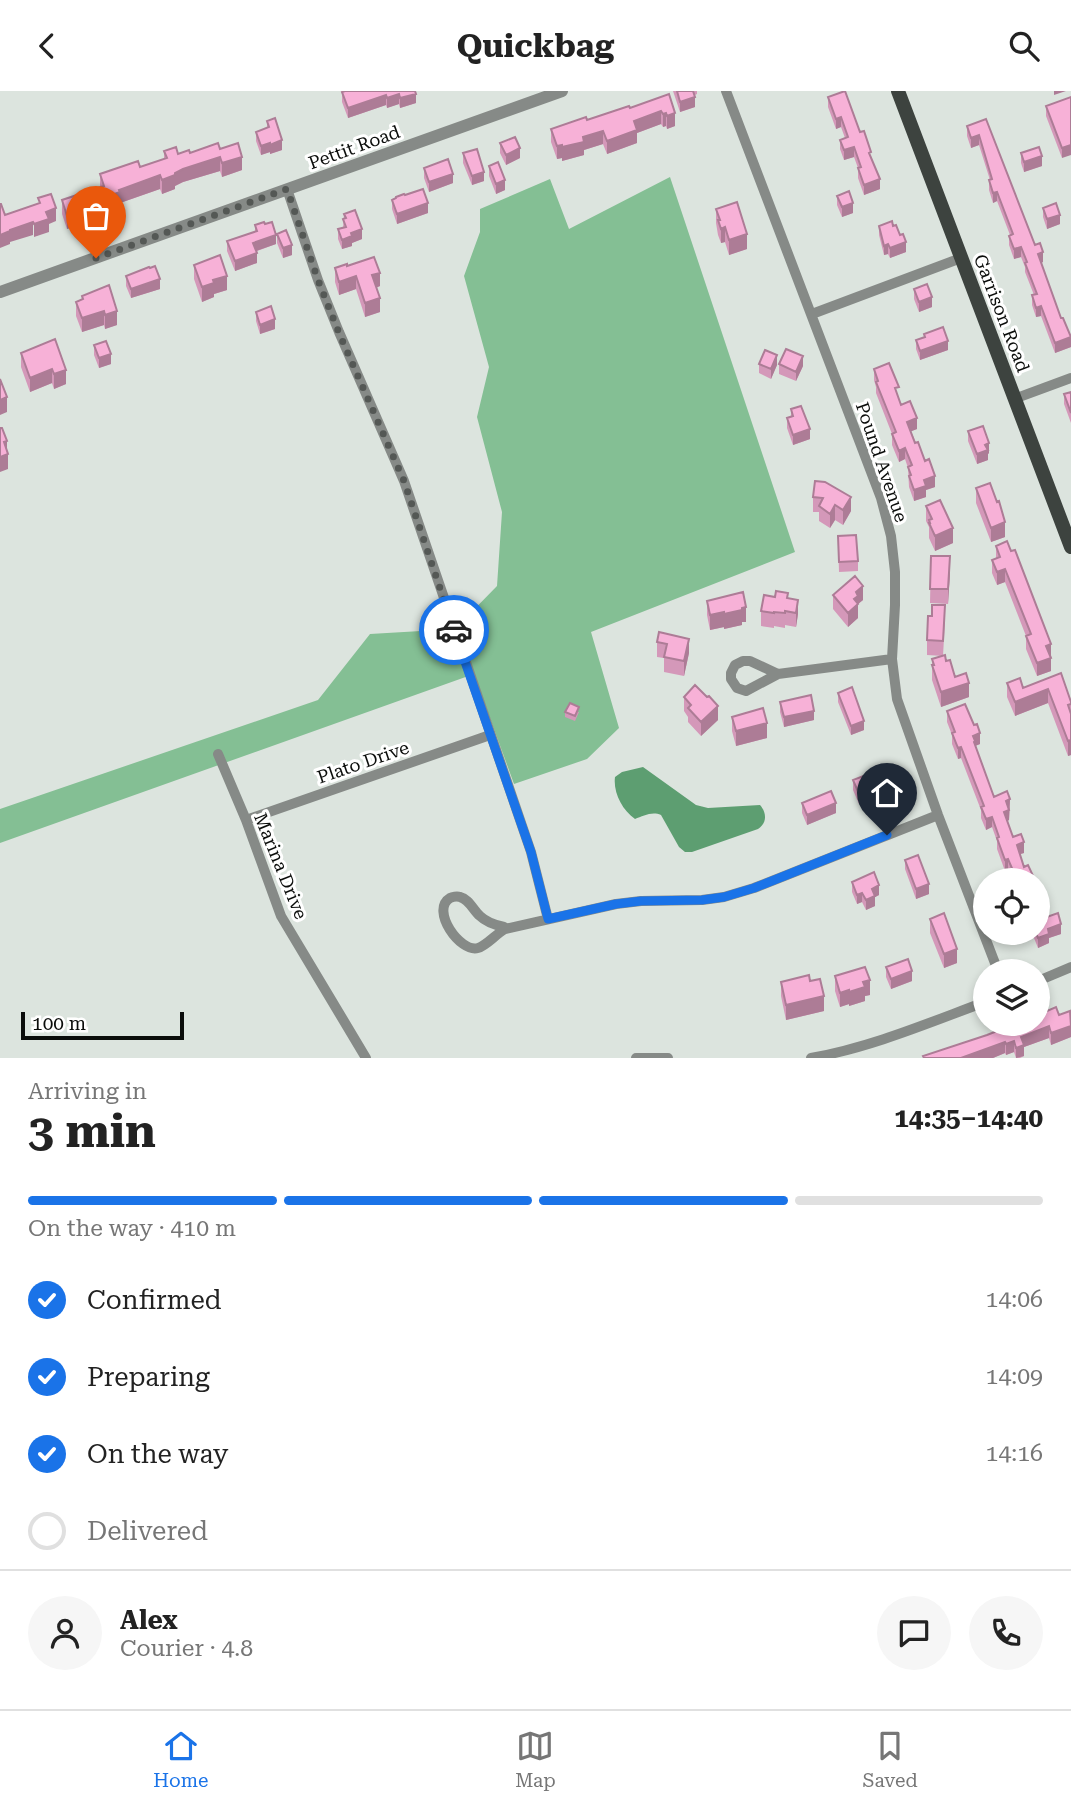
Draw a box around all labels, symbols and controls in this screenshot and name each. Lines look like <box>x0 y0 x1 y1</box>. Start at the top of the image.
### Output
icon: back <box>28 27 66 65</box>
text: Quickbag <box>457 27 614 65</box>
icon: search <box>1005 27 1043 65</box>
street label: Pettit Road <box>305 121 403 173</box>
pin <box>66 186 126 258</box>
icon: bag <box>77 197 115 235</box>
street label: Garrison Road <box>970 251 1034 375</box>
street label: Pound Avenue <box>852 399 912 525</box>
courier <box>419 595 489 665</box>
icon: car <box>435 611 473 649</box>
street label: Plato Drive <box>314 736 412 788</box>
pin <box>857 763 917 835</box>
icon: home <box>868 774 906 812</box>
street label: Marina Drive <box>250 810 312 922</box>
map controls <box>973 868 1050 1036</box>
button: locate <box>973 868 1050 945</box>
button: layers <box>973 959 1050 1036</box>
scale bar <box>21 1009 184 1041</box>
text: 100 m <box>32 1012 86 1035</box>
text: Arriving in <box>28 1078 147 1105</box>
text: 14:35–14:40 <box>894 1103 1043 1133</box>
text: 3 min <box>28 1104 156 1158</box>
text: On the way · 410 m <box>28 1215 236 1242</box>
icon: check <box>28 1281 66 1319</box>
text: Confirmed <box>87 1285 222 1315</box>
text: 14:06 <box>986 1286 1043 1313</box>
icon: check <box>28 1358 66 1396</box>
text: Preparing <box>87 1362 210 1392</box>
text: 14:09 <box>986 1363 1043 1390</box>
icon: check <box>28 1435 66 1473</box>
text: On the way <box>87 1439 228 1469</box>
text: 14:16 <box>986 1440 1043 1467</box>
text: Delivered <box>87 1516 208 1546</box>
button: person <box>28 1596 102 1670</box>
button: chat <box>877 1596 951 1670</box>
button: phone <box>969 1596 1043 1670</box>
text: Alex <box>120 1605 178 1635</box>
text: Courier · 4.8 <box>120 1635 253 1662</box>
tab: Home <box>153 1727 208 1792</box>
tab: Map <box>515 1727 556 1792</box>
tab: Saved <box>863 1727 918 1792</box>

